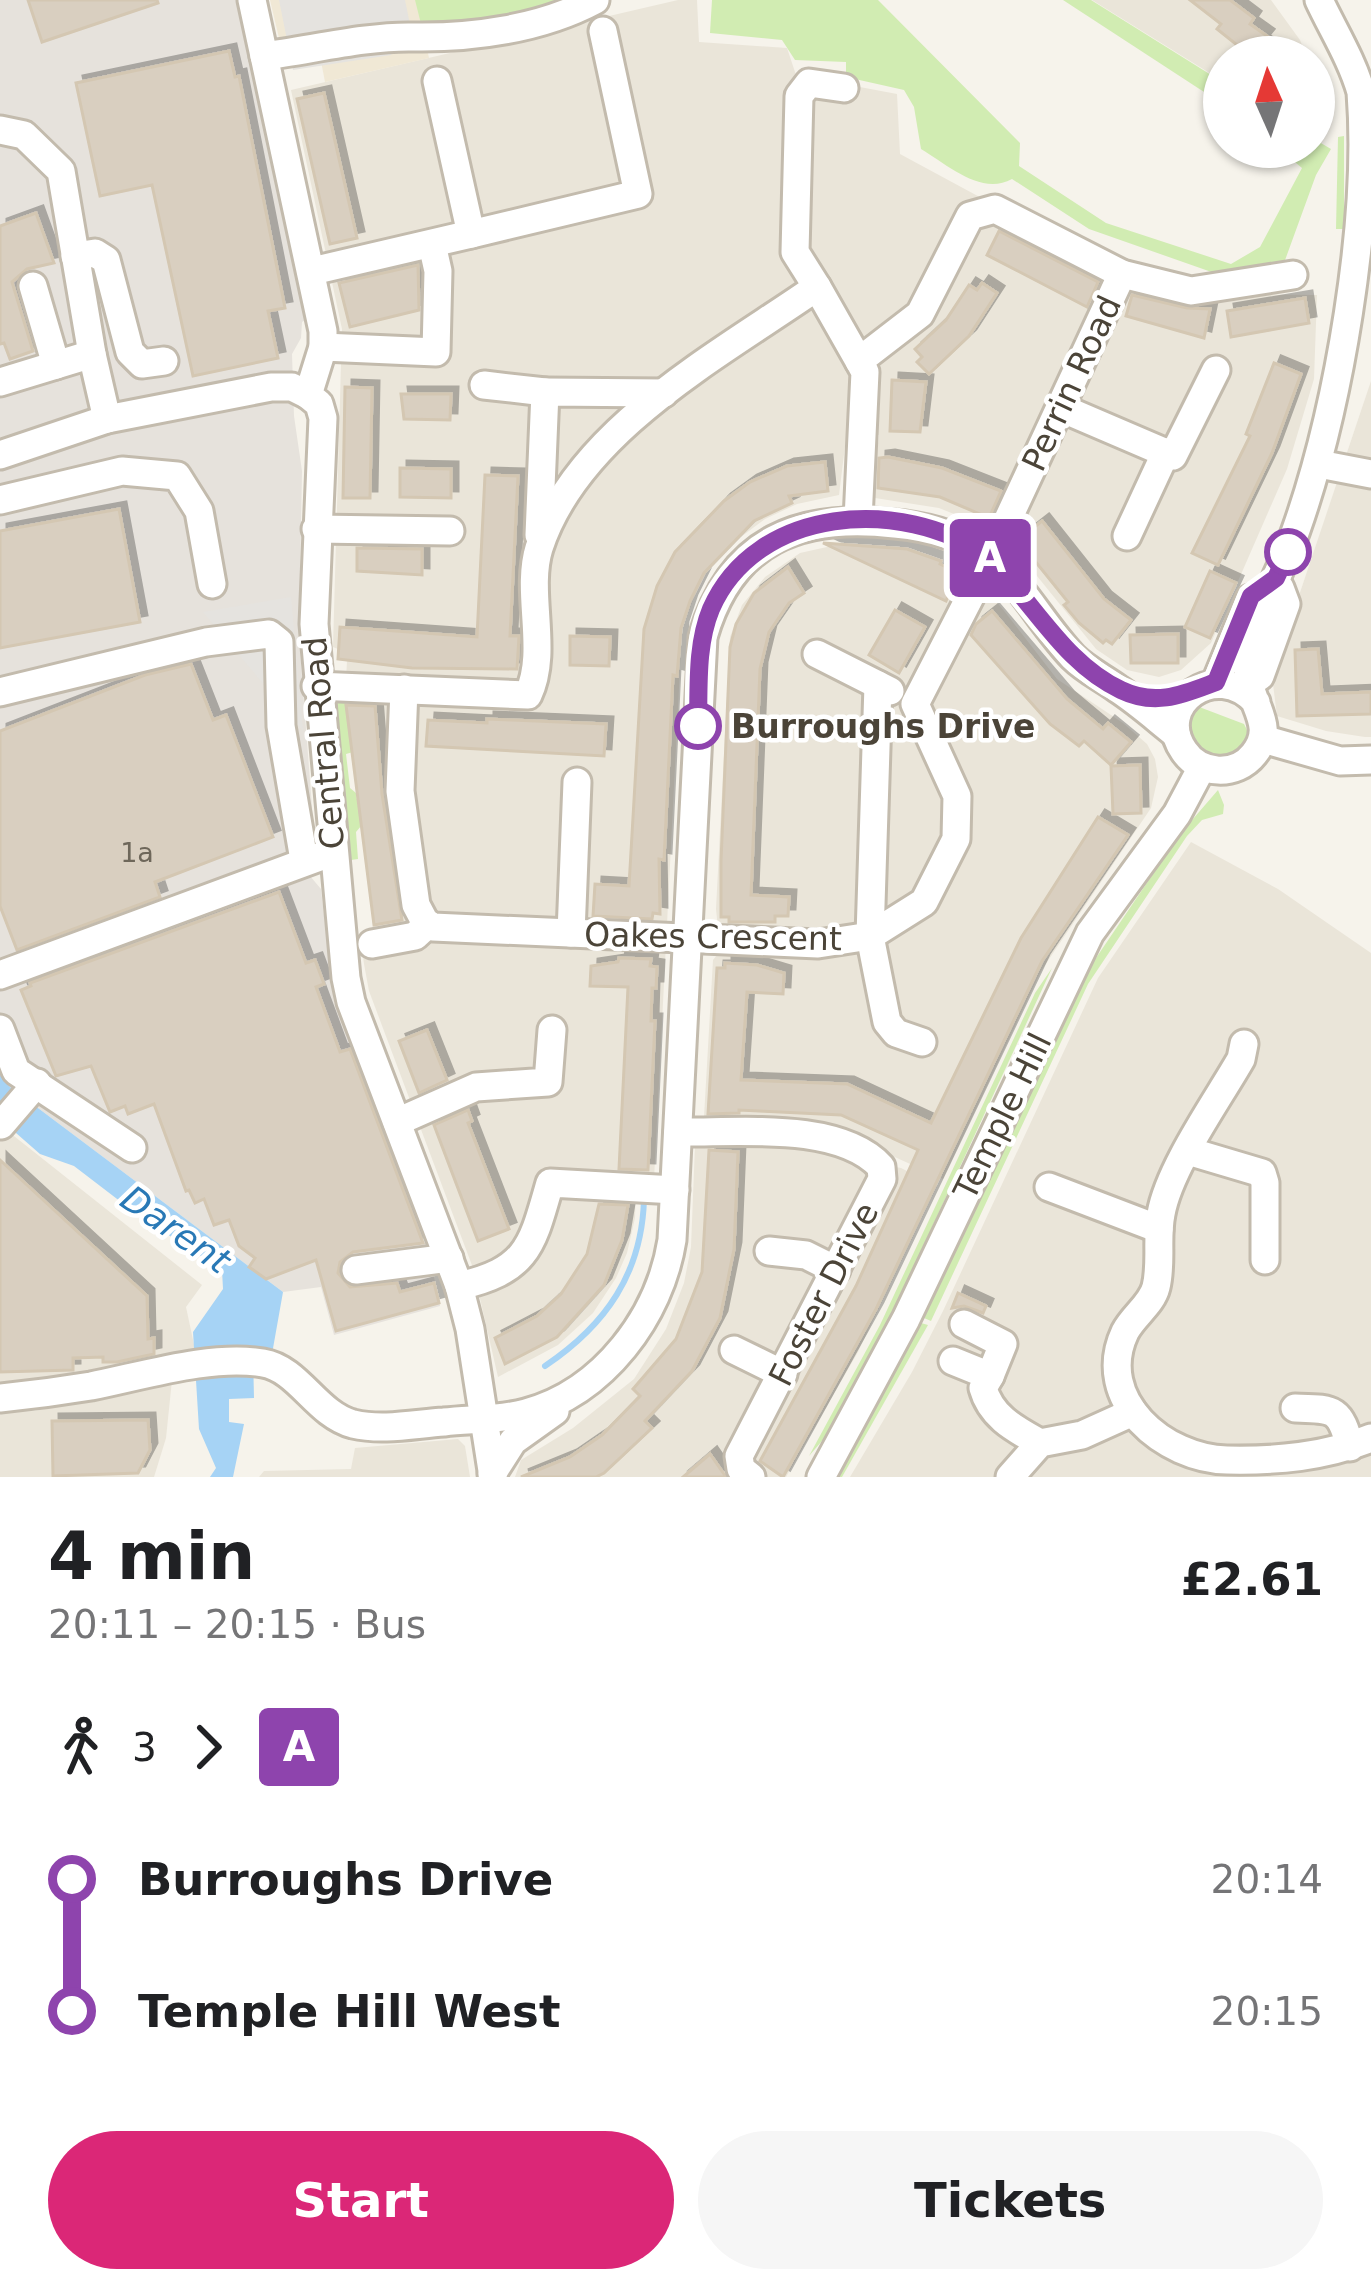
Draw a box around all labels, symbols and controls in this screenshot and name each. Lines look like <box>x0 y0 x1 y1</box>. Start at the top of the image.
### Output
north arrow <box>1203 36 1335 168</box>
map controls <box>1203 36 1335 168</box>
street label: Perrin Road <box>1014 289 1129 477</box>
line badge: A <box>951 519 1029 597</box>
unlabelled marker <box>1266 530 1310 574</box>
text: A <box>974 533 1006 582</box>
street label: Central Road <box>295 635 352 851</box>
marker: Burroughs Drive <box>676 704 720 748</box>
place label: Burroughs Drive <box>731 707 1035 746</box>
house number: 1a <box>120 837 154 868</box>
street label: Oakes Crescent <box>584 915 842 958</box>
street label: Temple Hill <box>945 1027 1059 1207</box>
water label: Darent <box>113 1177 240 1283</box>
street label: Foster Drive <box>761 1196 886 1392</box>
text: 4 min <box>48 1518 255 1595</box>
text: £2.61 <box>1181 1553 1323 1606</box>
text: 20:11 – 20:15 · Bus <box>48 1602 426 1647</box>
icon: walk <box>48 1714 114 1780</box>
icon: forward <box>175 1714 241 1780</box>
text: A <box>283 1722 315 1771</box>
text: 3 <box>132 1725 157 1770</box>
text: Burroughs Drive <box>138 1853 553 1906</box>
text: 20:14 <box>1211 1857 1323 1902</box>
text: Temple Hill West <box>138 1985 560 2038</box>
text: 20:15 <box>1211 1989 1323 2034</box>
button: Start <box>48 2131 674 2269</box>
button: Tickets <box>698 2131 1323 2269</box>

